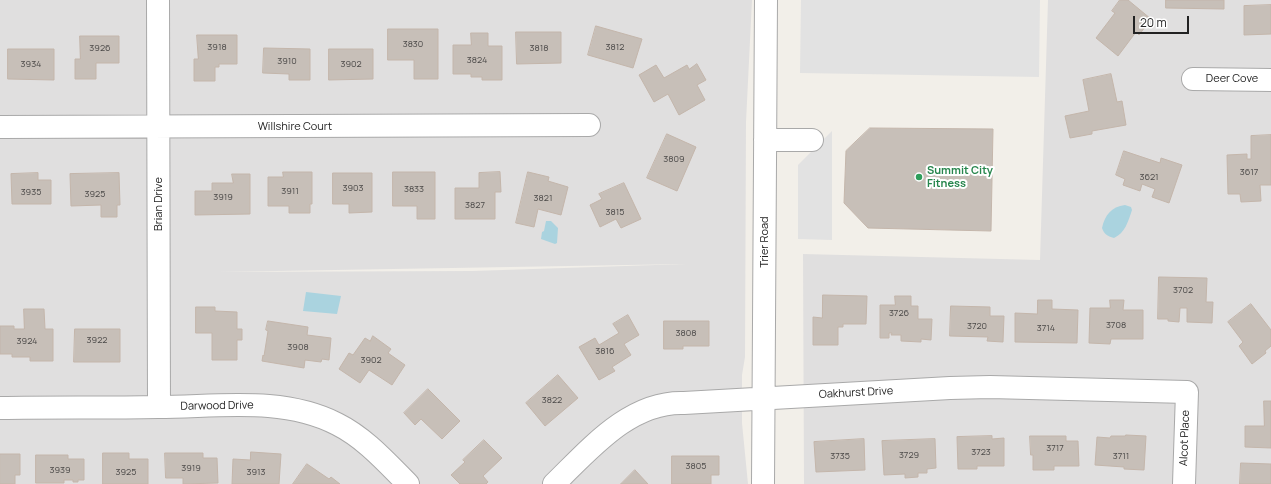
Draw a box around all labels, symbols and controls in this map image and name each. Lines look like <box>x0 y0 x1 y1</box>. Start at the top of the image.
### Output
scale bar <box>1135 8 1191 34</box>
text: 20 m <box>1140 14 1167 31</box>
house number: 3830 <box>403 39 423 49</box>
house number: 3918 <box>207 42 227 52</box>
house number: 3812 <box>606 42 624 52</box>
house number: 3926 <box>89 43 111 53</box>
house number: 3818 <box>530 43 548 53</box>
house number: 3824 <box>467 55 487 65</box>
house number: 3910 <box>277 56 297 66</box>
house number: 3934 <box>21 59 41 69</box>
house number: 3902 <box>340 59 362 69</box>
street label: Deer Cove <box>1206 72 1258 86</box>
street label: Willshire Court <box>258 120 332 134</box>
house number: 3809 <box>663 154 685 164</box>
place label: Summit City Fitness <box>927 164 993 190</box>
house number: 3617 <box>1240 167 1258 177</box>
marker: Summit City Fitness <box>914 172 924 182</box>
house number: 3621 <box>1139 172 1159 182</box>
street label: Brian Drive <box>152 177 166 231</box>
house number: 3903 <box>342 183 364 193</box>
house number: 3833 <box>404 184 424 194</box>
house number: 3911 <box>281 186 299 196</box>
house number: 3935 <box>21 187 41 197</box>
house number: 3925 <box>85 189 105 199</box>
house number: 3919 <box>213 192 233 202</box>
house number: 3821 <box>534 193 552 203</box>
house number: 3827 <box>465 200 485 210</box>
house number: 3815 <box>606 207 624 217</box>
street label: Trier Road <box>758 216 772 268</box>
house number: 3702 <box>1173 285 1193 295</box>
house number: 3726 <box>889 308 909 318</box>
house number: 3708 <box>1106 320 1126 330</box>
house number: 3720 <box>967 321 987 331</box>
house number: 3714 <box>1037 323 1055 333</box>
house number: 3808 <box>676 328 696 338</box>
house number: 3922 <box>87 335 107 345</box>
house number: 3924 <box>17 336 37 346</box>
house number: 3908 <box>287 342 309 352</box>
house number: 3816 <box>595 346 615 356</box>
house number: 3902 <box>360 355 382 365</box>
street label: Oakhurst Drive <box>818 384 894 402</box>
house number: 3822 <box>542 395 562 405</box>
street label: Darwood Drive <box>180 399 254 413</box>
street label: Alcot Place <box>1177 410 1193 466</box>
house number: 3717 <box>1046 443 1064 453</box>
house number: 3723 <box>971 447 991 457</box>
house number: 3729 <box>899 450 919 460</box>
house number: 3735 <box>830 451 850 461</box>
house number: 3711 <box>1113 451 1129 461</box>
house number: 3805 <box>686 461 706 471</box>
house number: 3919 <box>181 463 201 473</box>
house number: 3939 <box>49 465 71 475</box>
house number: 3925 <box>116 467 136 477</box>
house number: 3913 <box>246 467 266 477</box>

